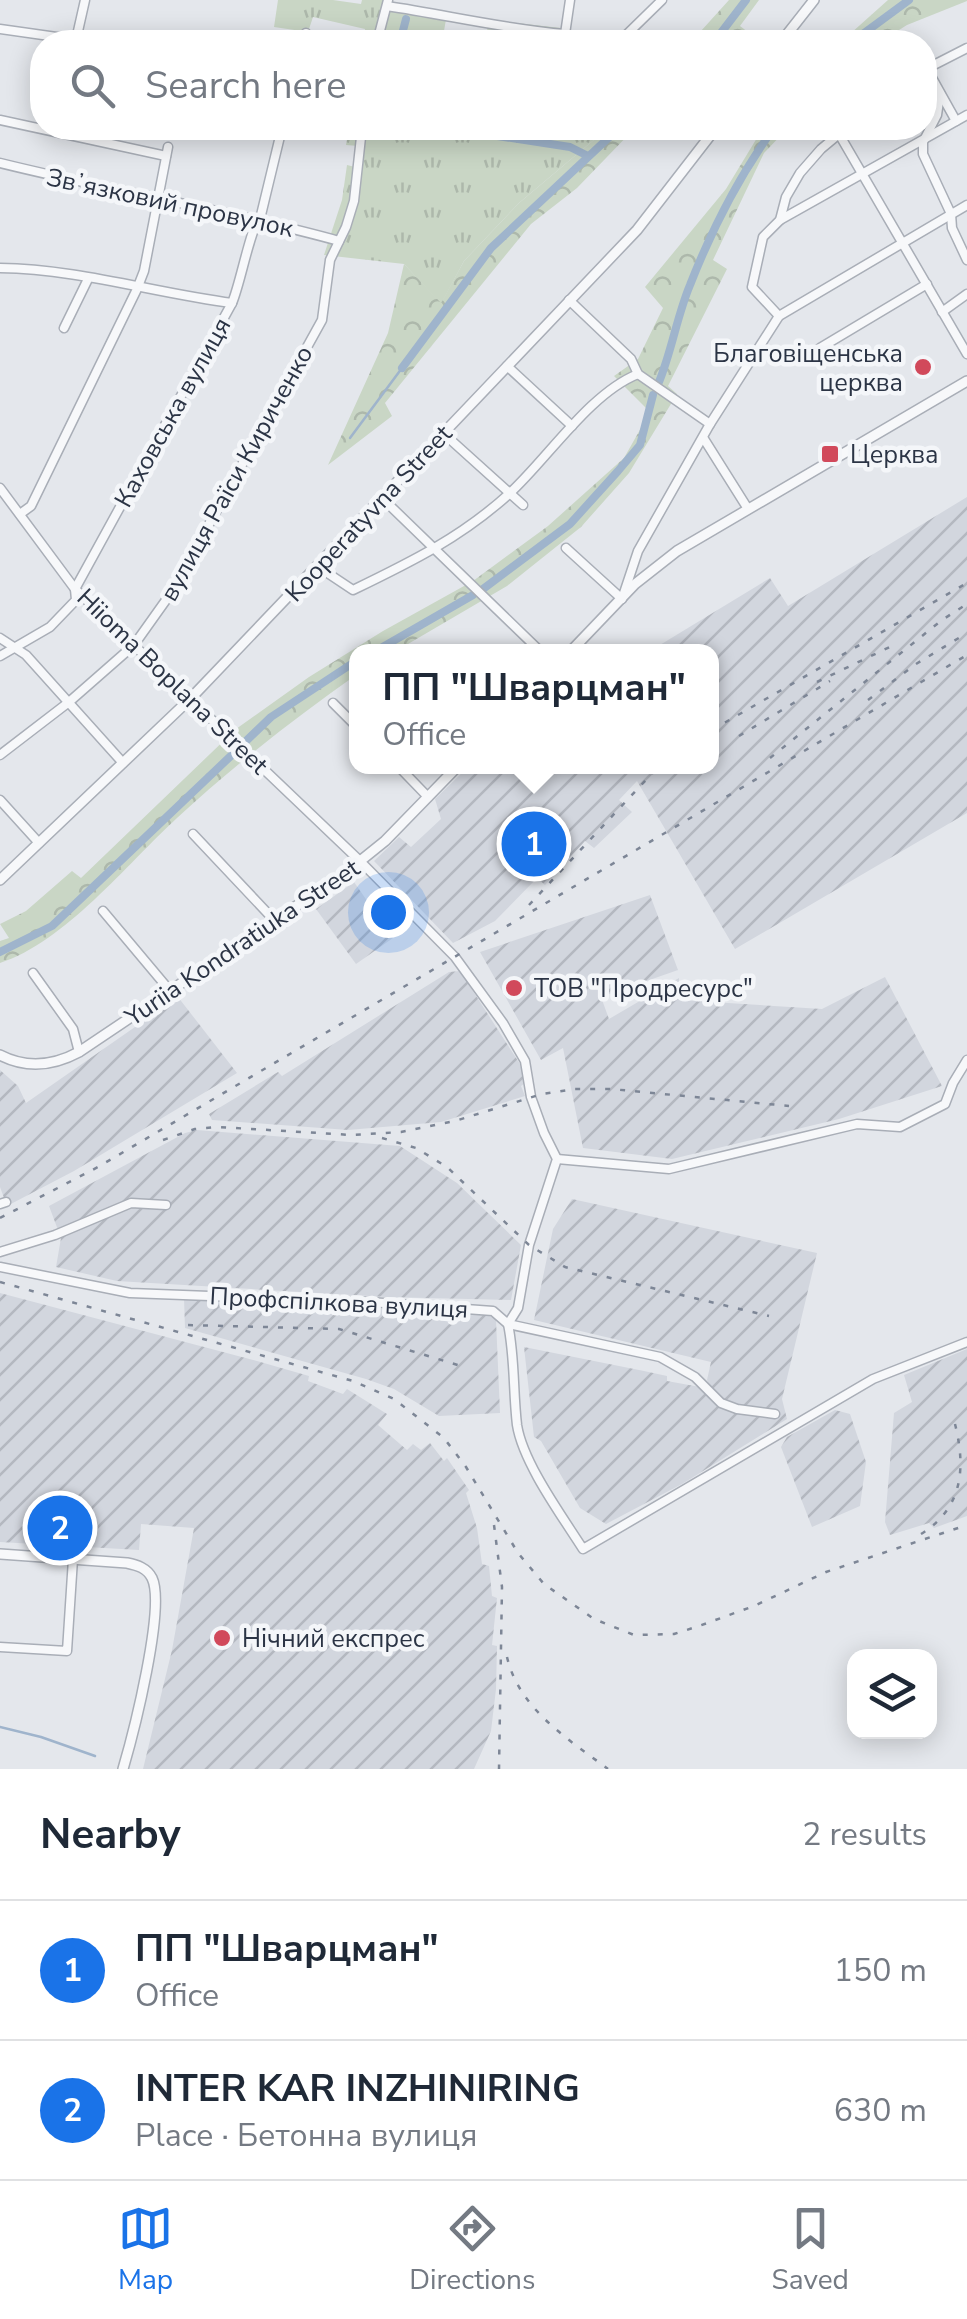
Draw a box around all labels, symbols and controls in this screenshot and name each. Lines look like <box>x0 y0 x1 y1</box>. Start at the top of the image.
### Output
search box <box>30 30 937 140</box>
icon: search <box>65 58 120 113</box>
text: Search here <box>145 60 346 111</box>
street label: Звʼязковий провулок <box>43 160 297 246</box>
street label: Каховська вулиця <box>107 311 239 514</box>
place label: Благовіщенська церква <box>713 337 903 400</box>
street label: вулиця Раїси Кириченко <box>152 340 321 607</box>
marker: Благовіщенська церква <box>912 356 934 378</box>
street label: Kooperatyvna Street <box>278 418 460 609</box>
place label: Церква <box>850 438 938 472</box>
marker: Церква <box>819 443 841 465</box>
street label: Hiioma Boplana Street <box>69 581 276 782</box>
popup <box>349 644 719 774</box>
text: ПП "Шварцман" <box>382 662 686 713</box>
text: Office <box>382 713 466 756</box>
pin: 1 <box>502 806 566 882</box>
street label: Yuriia Kondratiuka Street <box>118 851 367 1035</box>
your location <box>363 887 414 938</box>
place label: ТОВ "Продресурс" <box>534 972 753 1006</box>
marker: ТОВ "Продресурс" <box>503 977 525 999</box>
street label: Профспілкова вулиця <box>209 1279 469 1327</box>
pin: 2 <box>28 1490 92 1566</box>
place label: Нічний експрес <box>242 1622 425 1656</box>
marker: Нічний експрес <box>211 1627 233 1649</box>
map controls <box>847 1649 937 1739</box>
button: layers <box>847 1649 937 1739</box>
text: Nearby <box>40 1806 181 1863</box>
text: 2 results <box>802 1813 927 1856</box>
text: ПП "Шварцман" <box>135 1923 439 1974</box>
text: 1 <box>63 1949 82 1992</box>
text: 150 m <box>834 1949 927 1992</box>
text: Office <box>135 1974 219 2017</box>
text: INTER KAR INZHINIRING <box>135 2063 580 2114</box>
text: 2 <box>63 2089 82 2132</box>
text: 630 m <box>834 2089 927 2132</box>
text: Place · Бетонна вулиця <box>135 2114 477 2157</box>
tab: Map <box>118 2201 173 2299</box>
tab: Directions <box>409 2201 535 2299</box>
tab: Saved <box>772 2201 849 2299</box>

